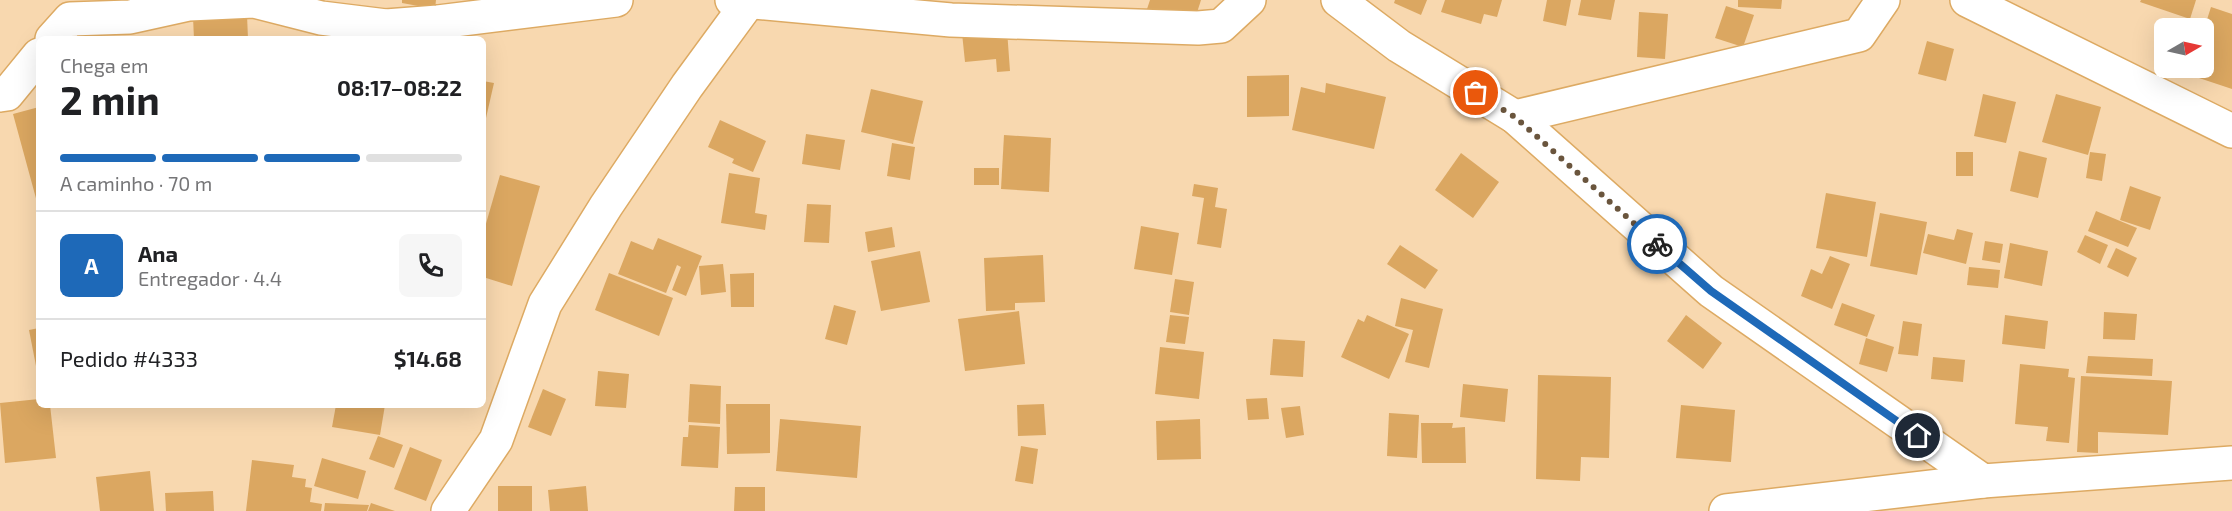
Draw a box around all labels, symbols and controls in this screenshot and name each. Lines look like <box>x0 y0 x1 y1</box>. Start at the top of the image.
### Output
north arrow <box>2154 18 2214 78</box>
map controls <box>2154 18 2214 78</box>
text: Chega em <box>60 53 149 77</box>
pin <box>1450 67 1501 118</box>
text: 08:17–08:22 <box>337 74 462 100</box>
text: 2 min <box>60 76 160 123</box>
icon: bag <box>1459 76 1492 109</box>
text: A caminho · 70 m <box>60 171 212 195</box>
courier <box>1627 214 1687 274</box>
icon: bike <box>1641 228 1674 261</box>
button: phone <box>399 234 462 297</box>
text: Ana <box>138 240 178 266</box>
text: A <box>84 252 99 278</box>
text: Entregador · 4.4 <box>138 266 282 290</box>
text: Pedido #4333 <box>60 345 198 371</box>
text: $14.68 <box>394 345 462 371</box>
pin <box>1892 410 1943 461</box>
icon: home <box>1901 419 1934 452</box>

